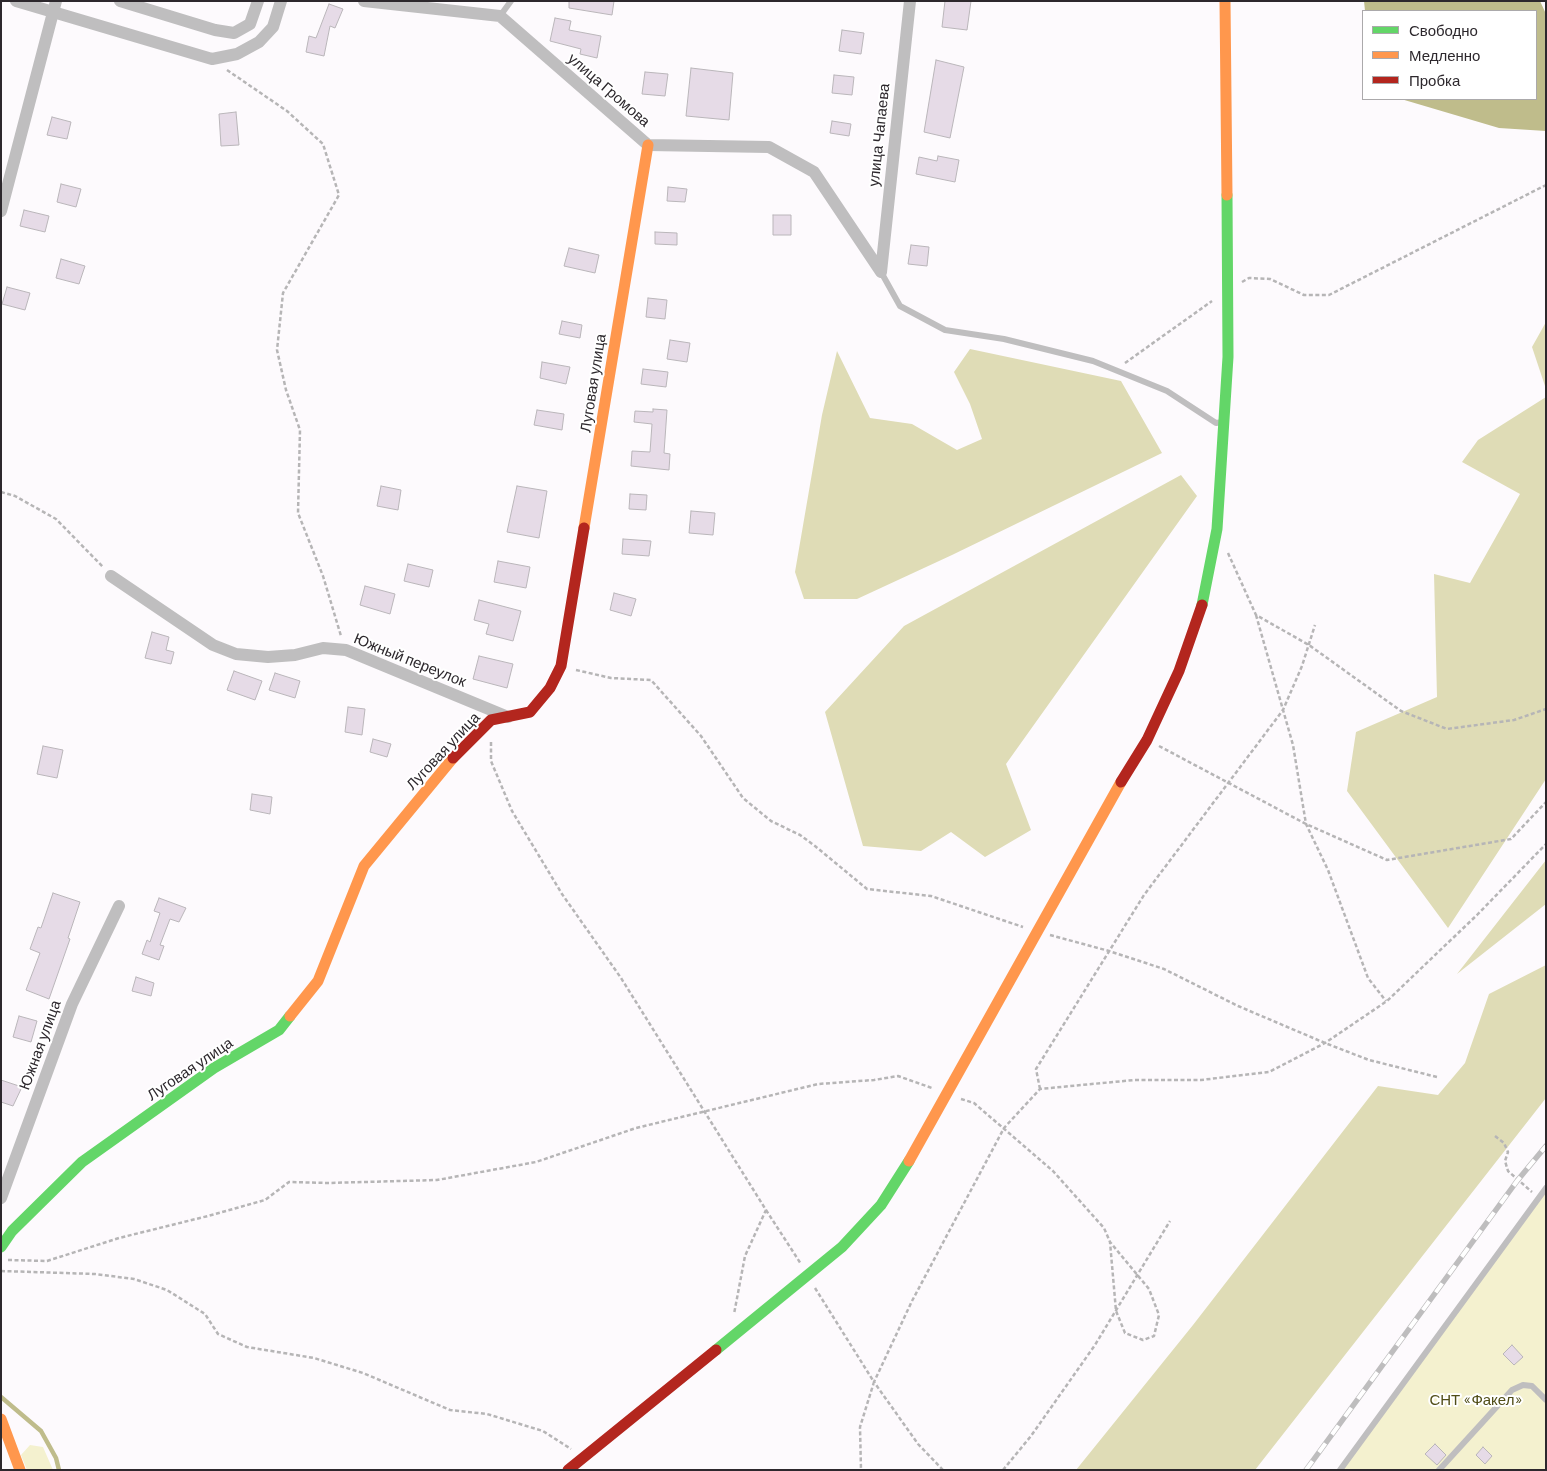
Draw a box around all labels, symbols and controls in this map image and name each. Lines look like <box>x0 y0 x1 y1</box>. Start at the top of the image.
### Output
legend <box>1362 10 1537 100</box>
text: Свободно <box>1409 21 1478 39</box>
text: Медленно <box>1409 46 1480 64</box>
street label: улица Громова <box>564 49 654 131</box>
text: Пробка <box>1409 71 1460 89</box>
street label: улица Чапаева <box>865 83 893 187</box>
street label: Луговая улица <box>576 332 610 434</box>
street label: Южный переулок <box>351 629 469 691</box>
street label: Луговая улица <box>402 708 484 794</box>
street label: Южная улица <box>15 998 65 1092</box>
street label: Луговая улица <box>144 1034 236 1104</box>
park label: СНТ «Факел» <box>1429 1391 1523 1409</box>

